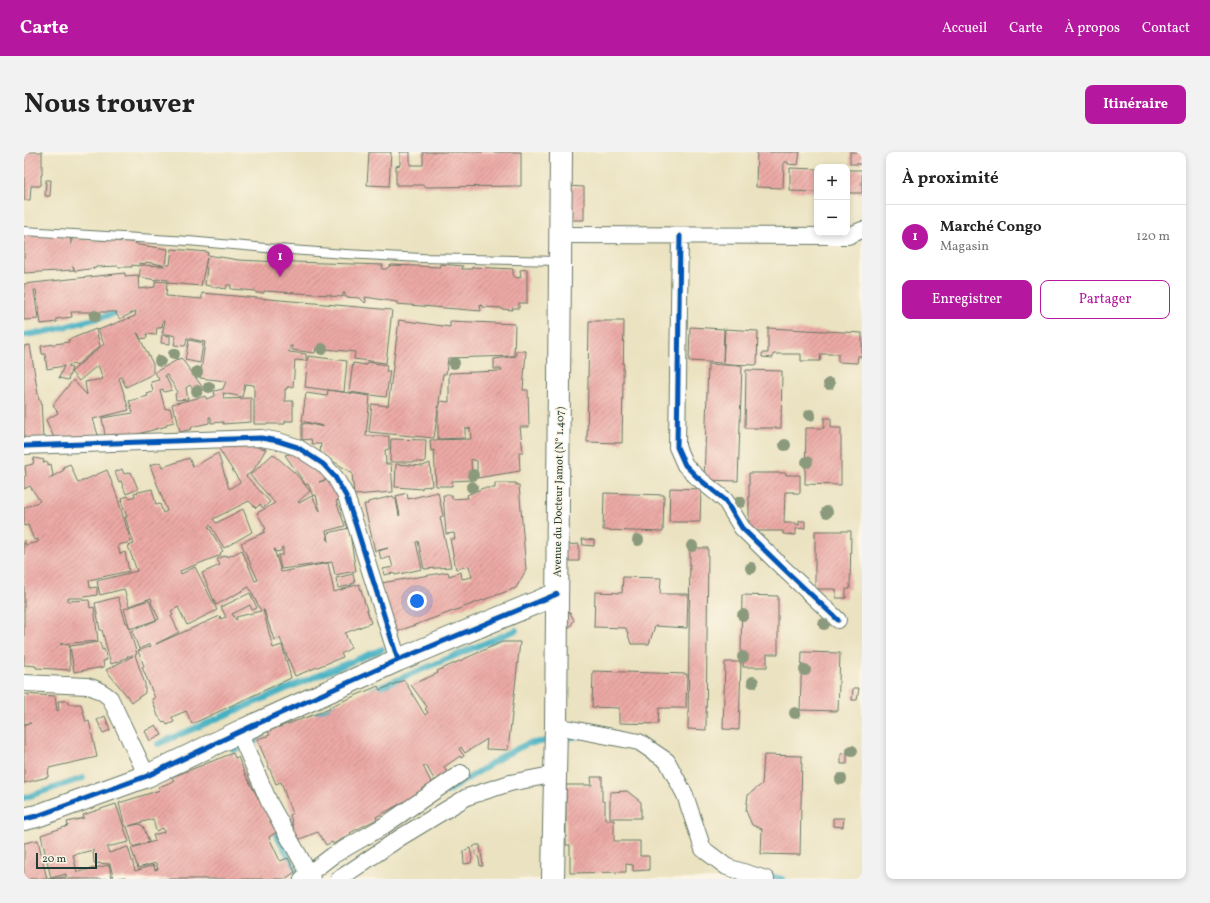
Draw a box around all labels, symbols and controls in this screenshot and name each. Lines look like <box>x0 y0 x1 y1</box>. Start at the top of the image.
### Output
text: Carte <box>20 15 68 41</box>
text: Accueil <box>942 19 987 38</box>
text: Carte <box>1009 19 1043 38</box>
text: À propos <box>1065 19 1120 38</box>
text: Contact <box>1142 19 1190 38</box>
text: Nous trouver <box>24 85 195 124</box>
button: Itinéraire <box>1085 85 1186 124</box>
map controls <box>814 164 850 236</box>
button: + <box>814 164 850 200</box>
text: À proximité <box>902 167 999 190</box>
button: − <box>814 200 850 236</box>
text: Marché Congo <box>940 217 1042 238</box>
text: 1 <box>912 228 918 246</box>
text: 120 m <box>1136 228 1170 246</box>
text: Magasin <box>940 238 989 256</box>
pin: 1 <box>267 244 293 277</box>
button: Enregistrer <box>902 280 1032 319</box>
button: Partager <box>1040 280 1170 319</box>
street label: Avenue du Docteur Jamot (N° 1.407) <box>551 407 568 577</box>
your location <box>407 591 427 611</box>
scale bar <box>36 851 97 870</box>
text: 20 m <box>42 852 66 867</box>

